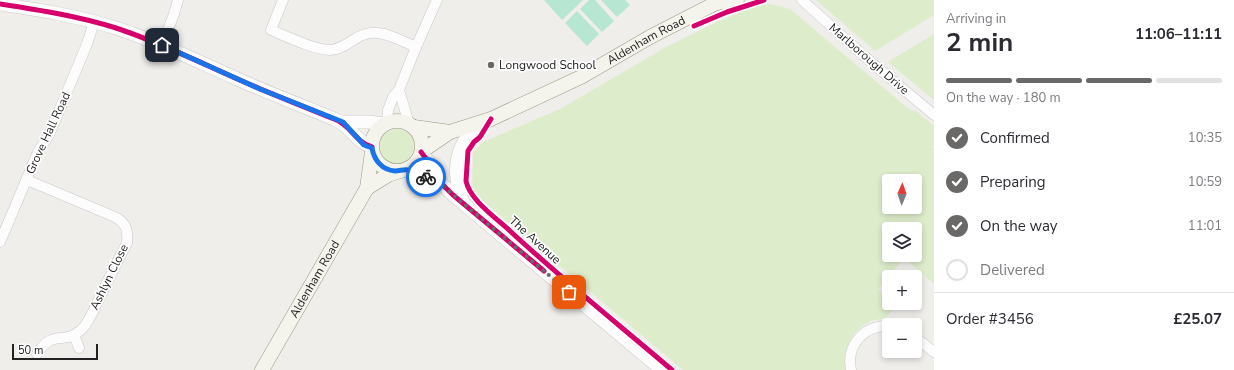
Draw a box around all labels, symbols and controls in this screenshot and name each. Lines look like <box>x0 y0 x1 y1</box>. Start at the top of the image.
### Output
text: Arriving in <box>946 10 1006 28</box>
street label: Aldenham Road <box>604 12 688 68</box>
street label: Marlborough Drive <box>826 20 912 98</box>
text: 11:06–11:11 <box>1135 24 1222 44</box>
text: 2 min <box>946 25 1013 60</box>
pin <box>145 28 179 62</box>
icon: home <box>151 34 173 56</box>
place label: Longwood School <box>499 57 597 73</box>
marker: Longwood School <box>486 60 496 70</box>
street label: Grove Hall Road <box>22 89 74 177</box>
text: On the way · 180 m <box>946 89 1061 107</box>
icon: check <box>946 127 968 149</box>
text: Confirmed <box>980 128 1050 148</box>
text: 10:35 <box>1188 129 1222 147</box>
courier <box>406 157 446 197</box>
icon: bike <box>415 166 437 188</box>
icon: check <box>946 171 968 193</box>
text: Preparing <box>980 172 1045 192</box>
text: 10:59 <box>1188 173 1222 191</box>
north arrow <box>882 174 922 214</box>
map controls <box>882 174 922 358</box>
street label: The Avenue <box>506 213 564 267</box>
icon: check <box>946 215 968 237</box>
text: On the way <box>980 216 1058 236</box>
text: 11:01 <box>1188 217 1222 235</box>
button: layers <box>882 222 922 262</box>
street label: Aldenham Road <box>286 237 343 321</box>
street label: Ashlyn Close <box>86 242 132 312</box>
text: Delivered <box>980 260 1045 280</box>
button: + <box>882 270 922 310</box>
pin <box>552 275 586 309</box>
icon: bag <box>558 281 580 303</box>
text: Order #3456 <box>946 309 1034 329</box>
text: £25.07 <box>1173 309 1222 329</box>
button: − <box>882 318 922 358</box>
scale bar <box>12 342 98 361</box>
text: 50 m <box>18 343 43 358</box>

